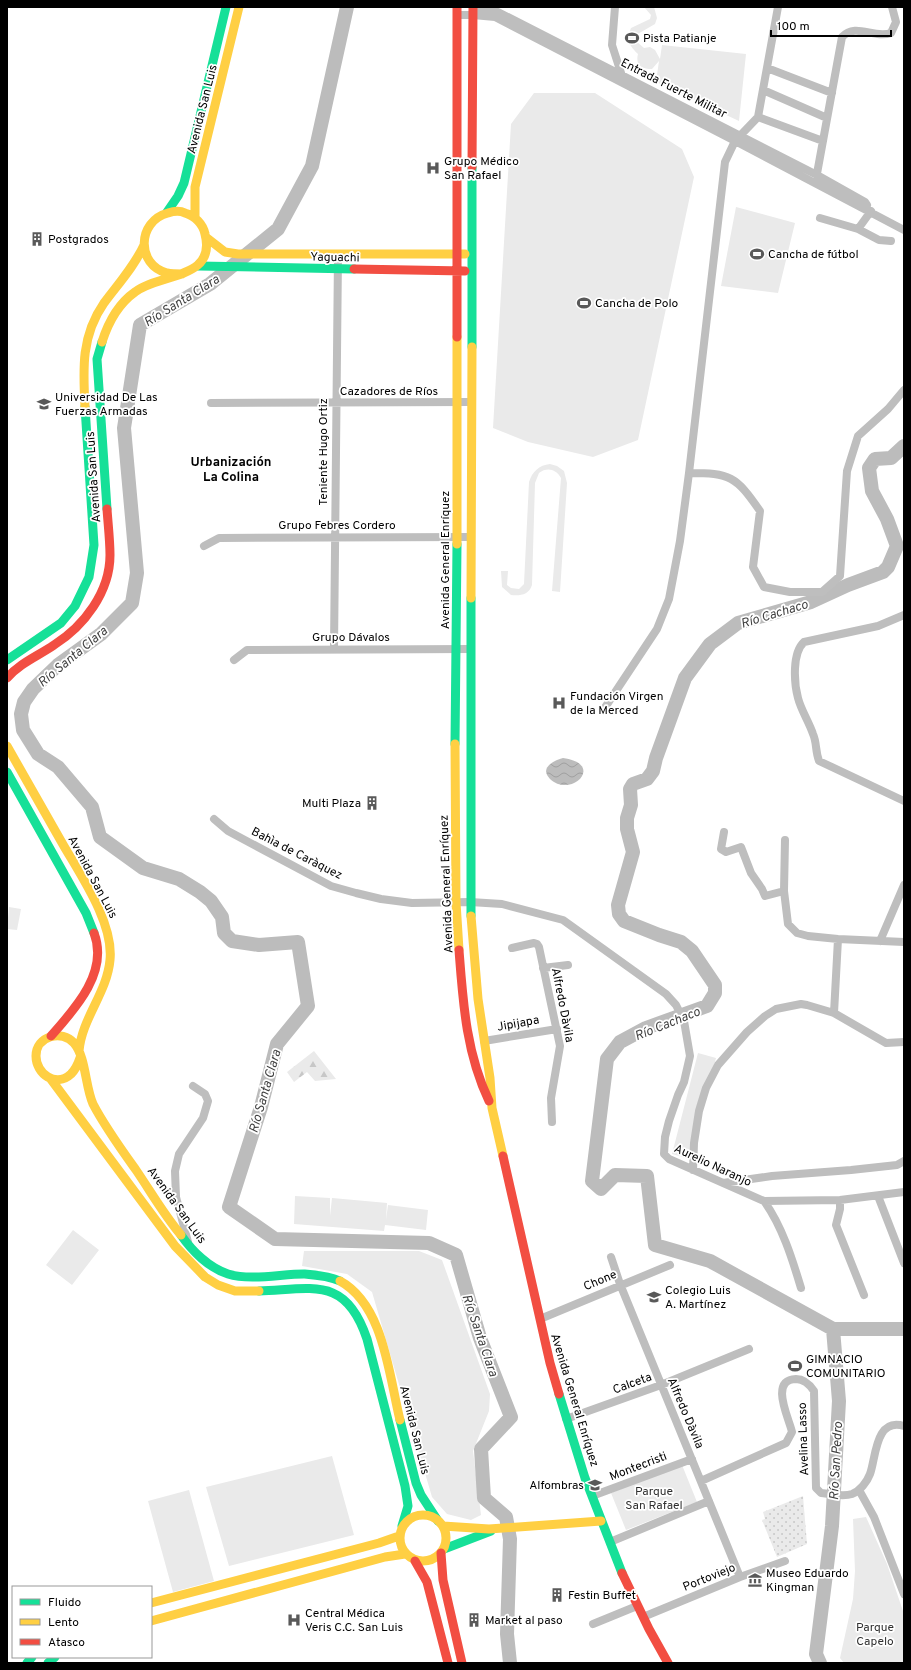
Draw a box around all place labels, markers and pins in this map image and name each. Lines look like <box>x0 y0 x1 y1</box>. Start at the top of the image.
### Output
sports icon: Pista Patianje <box>624 30 640 46</box>
place label: Pista Patianje <box>643 31 717 47</box>
place label: Grupo Médico San Rafael <box>444 154 519 184</box>
hospital icon: Grupo Médico San Rafael <box>425 160 441 176</box>
building icon: Postgrados <box>29 231 45 247</box>
place label: Postgrados <box>48 232 109 248</box>
sports icon: Cancha de fútbol <box>749 246 765 262</box>
place label: Cancha de fútbol <box>768 247 859 263</box>
sports icon: Cancha de Polo <box>576 295 592 311</box>
place label: Cancha de Polo <box>595 296 679 312</box>
place label: Universidad De Las Fuerzas Armadas <box>55 390 158 420</box>
school or university icon: Universidad De Las Fuerzas Armadas <box>36 396 52 412</box>
place label: Fundación Virgen de la Merced <box>570 689 663 719</box>
hospital icon: Fundación Virgen de la Merced <box>551 695 567 711</box>
building icon: Multi Plaza <box>364 795 380 811</box>
place label: Multi Plaza <box>302 796 361 812</box>
place label: Colegio Luis A. Martínez <box>665 1283 731 1313</box>
school or university icon: Colegio Luis A. Martínez <box>646 1289 662 1305</box>
place label: GIMNACIO COMUNITARIO <box>806 1352 886 1382</box>
sports icon: GIMNACIO COMUNITARIO <box>787 1358 803 1374</box>
school or university icon: Alfombras <box>587 1477 603 1493</box>
place label: Alfombras <box>529 1478 584 1494</box>
place label: Museo Eduardo Kingman <box>766 1566 849 1596</box>
museum icon: Museo Eduardo Kingman <box>747 1572 763 1588</box>
building icon: Festin Buffet <box>549 1587 565 1603</box>
place label: Festin Buffet <box>568 1588 636 1604</box>
place label: Central Médica Veris C.C. San Luis <box>305 1606 403 1636</box>
hospital icon: Central Médica Veris C.C. San Luis <box>286 1612 302 1628</box>
building icon: Market al paso <box>466 1612 482 1628</box>
place label: Market al paso <box>485 1613 563 1629</box>

